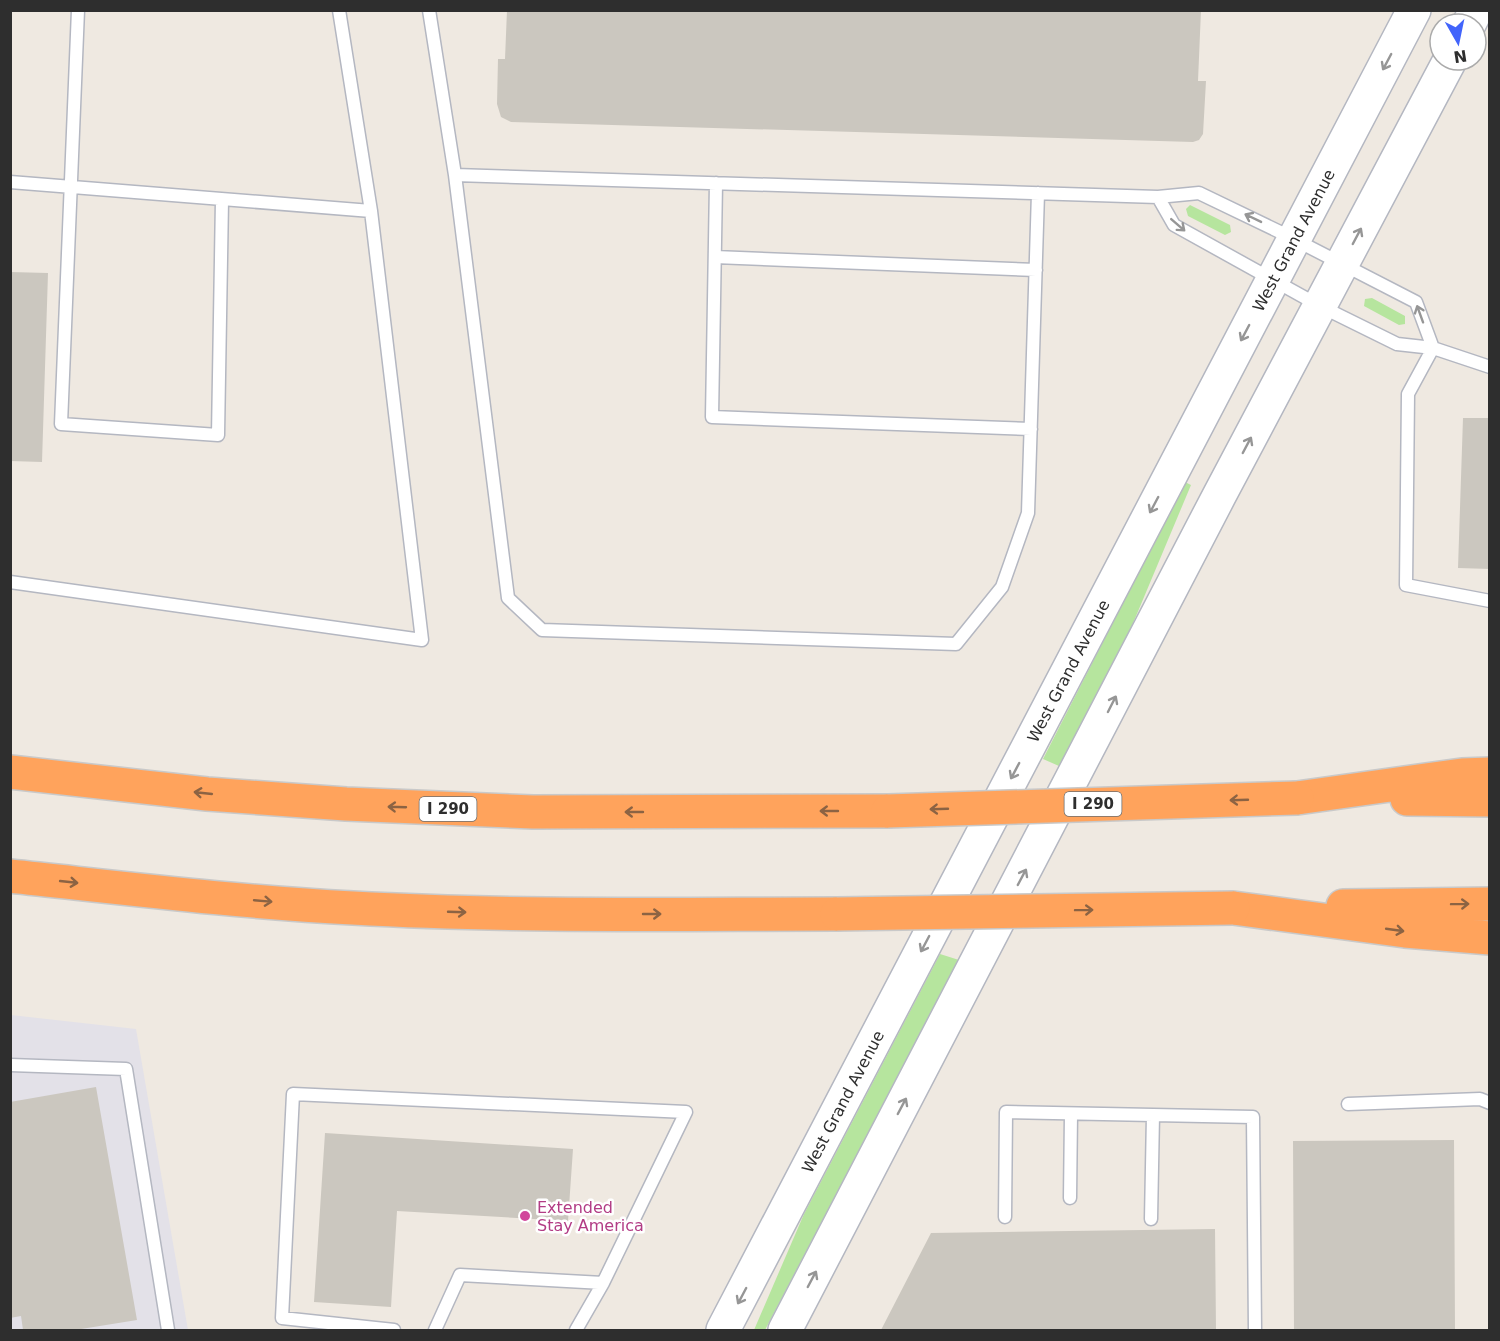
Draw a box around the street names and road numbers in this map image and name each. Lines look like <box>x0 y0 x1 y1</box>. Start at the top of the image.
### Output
street label: West Grand Avenue <box>1249 166 1339 315</box>
street label: West Grand Avenue <box>1023 597 1114 746</box>
road number: I 290 <box>1064 792 1122 816</box>
road number: I 290 <box>420 797 476 821</box>
street label: West Grand Avenue <box>798 1027 888 1176</box>

